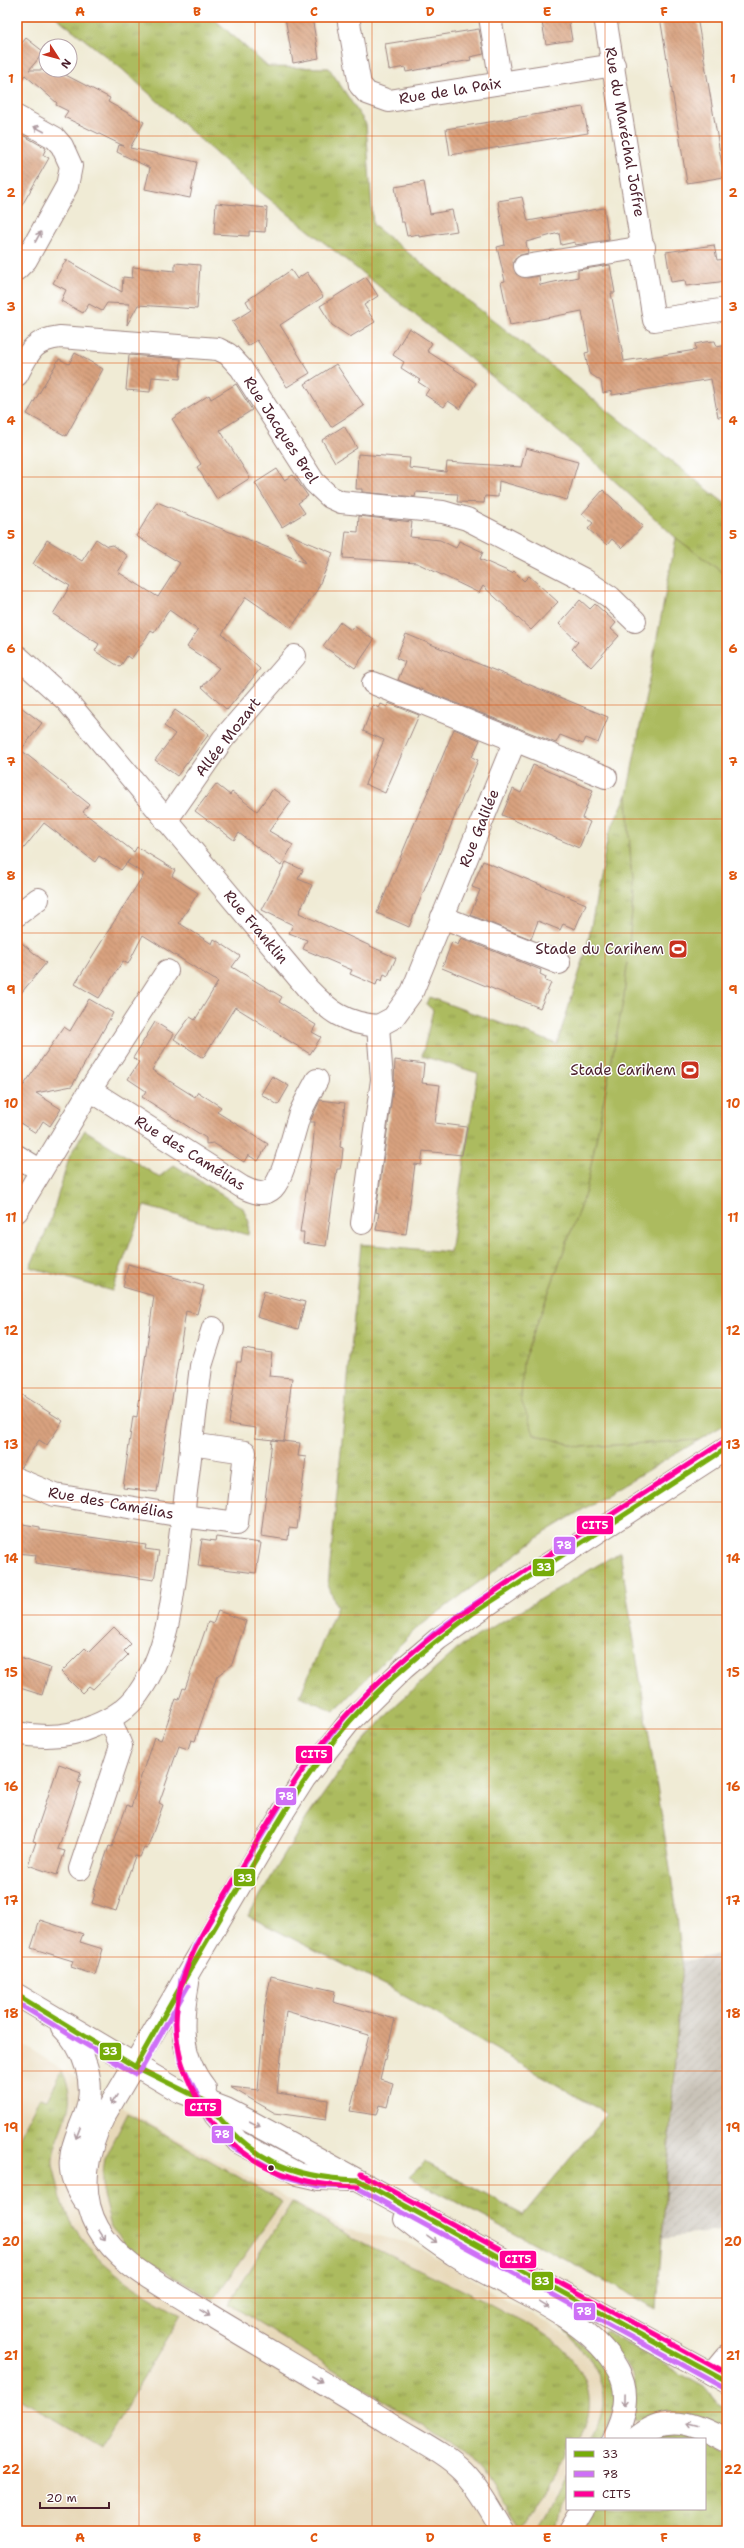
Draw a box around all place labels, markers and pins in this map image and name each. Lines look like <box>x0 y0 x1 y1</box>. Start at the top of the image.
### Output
sports icon: Stade du Carihem <box>667 938 689 960</box>
place label: Stade du Carihem <box>535 939 664 959</box>
sports icon: Stade Carihem <box>679 1059 701 1081</box>
place label: Stade Carihem <box>570 1060 676 1080</box>
unlabelled marker <box>266 2163 276 2173</box>

